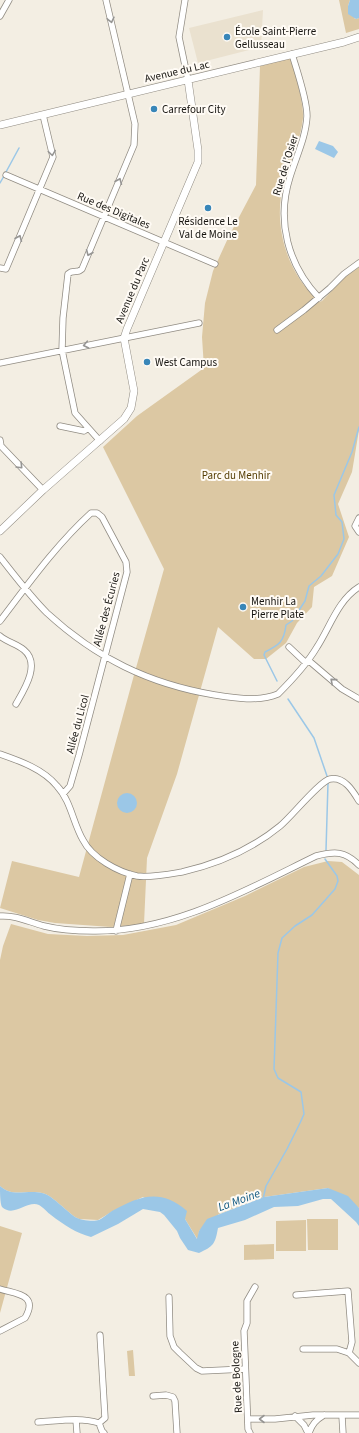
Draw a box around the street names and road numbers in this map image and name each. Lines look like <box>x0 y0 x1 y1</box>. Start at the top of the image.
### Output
street label: Avenue du Lac <box>143 57 211 86</box>
street label: Rue de l’Osier <box>269 133 302 198</box>
street label: Rue des Digitales <box>75 188 153 233</box>
street label: Avenue du Parc <box>112 255 153 326</box>
street label: Allée des Écuries <box>89 570 124 648</box>
street label: Allée du Licol <box>62 693 93 755</box>
street label: Rue de Bologne <box>227 1340 246 1413</box>

